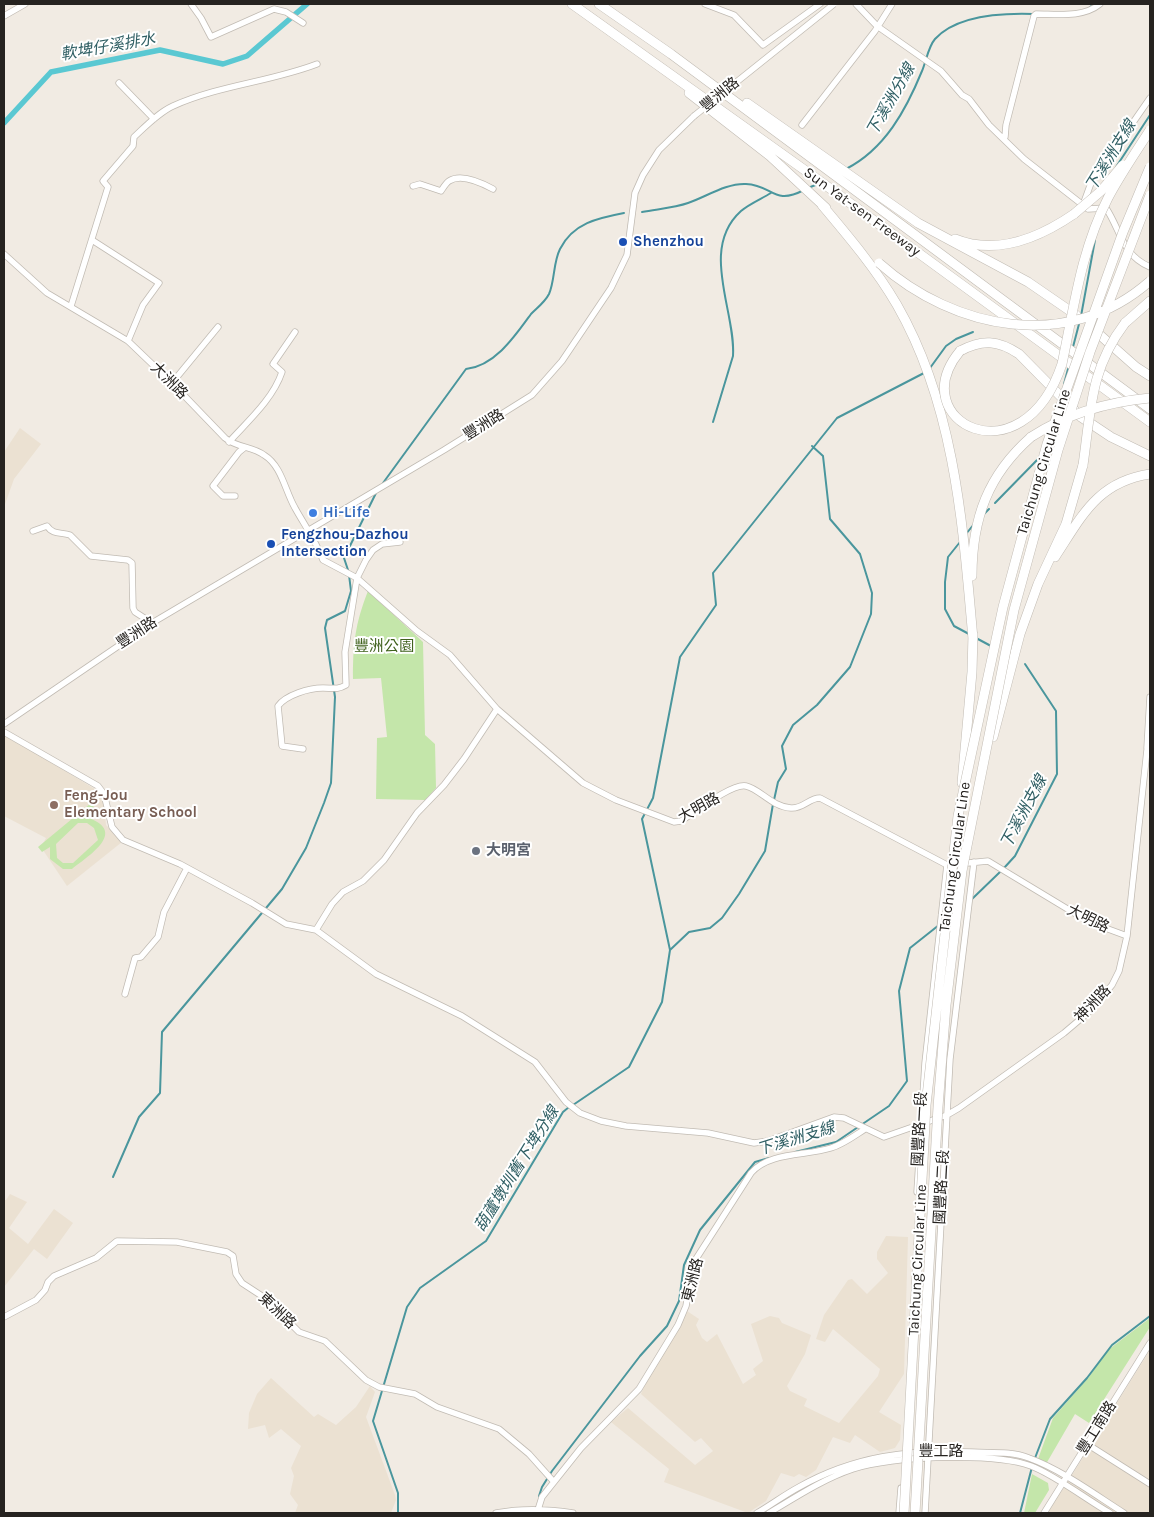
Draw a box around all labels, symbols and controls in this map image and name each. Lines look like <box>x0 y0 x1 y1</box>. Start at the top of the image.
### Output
water label: 軟埤仔溪排水 <box>59 29 157 65</box>
water label: 下溪洲分線 <box>863 61 919 139</box>
street label: 豐洲路 <box>697 74 743 116</box>
water label: 下溪洲支線 <box>1082 117 1140 195</box>
street label: Sun Yat-sen Freeway <box>800 164 924 260</box>
place label: Shenzhou <box>633 233 704 251</box>
marker: Shenzhou <box>617 236 629 248</box>
street label: 大洲路 <box>147 359 191 403</box>
street label: Taichung Circular Line <box>1013 387 1075 537</box>
street label: 豐洲路 <box>460 405 508 445</box>
place label: Hi-Life <box>323 504 370 522</box>
marker: Hi-Life <box>307 507 319 519</box>
place label: Fengzhou-Dazhou Intersection <box>281 526 409 561</box>
marker: Fengzhou-Dazhou Intersection <box>265 538 277 550</box>
street label: 豐洲路 <box>113 613 161 653</box>
park label: 豐洲公園 <box>354 638 414 656</box>
water label: 下溪洲支線 <box>997 772 1051 852</box>
street label: Taichung Circular Line <box>936 781 974 933</box>
place label: Feng-Jou Elementary School <box>64 787 197 822</box>
street label: 大明路 <box>675 789 723 827</box>
marker: Feng-Jou Elementary School <box>48 799 60 811</box>
place label: 大明宮 <box>486 842 531 860</box>
marker: 大明宮 <box>470 845 482 857</box>
street label: 大明路 <box>1064 901 1112 937</box>
street label: 神洲路 <box>1071 981 1115 1027</box>
street label: 國豐路一段 <box>909 1091 931 1167</box>
water label: 葫蘆墩圳舊下埤分線 <box>471 1103 563 1235</box>
water label: 下溪洲支線 <box>755 1118 837 1160</box>
street label: 國豐路二段 <box>931 1149 953 1225</box>
street label: Taichung Circular Line <box>905 1184 931 1336</box>
street label: 東洲路 <box>679 1256 707 1304</box>
street label: 東洲路 <box>254 1289 300 1333</box>
street label: 豐工南路 <box>1073 1398 1121 1458</box>
street label: 豐工路 <box>919 1443 963 1461</box>

